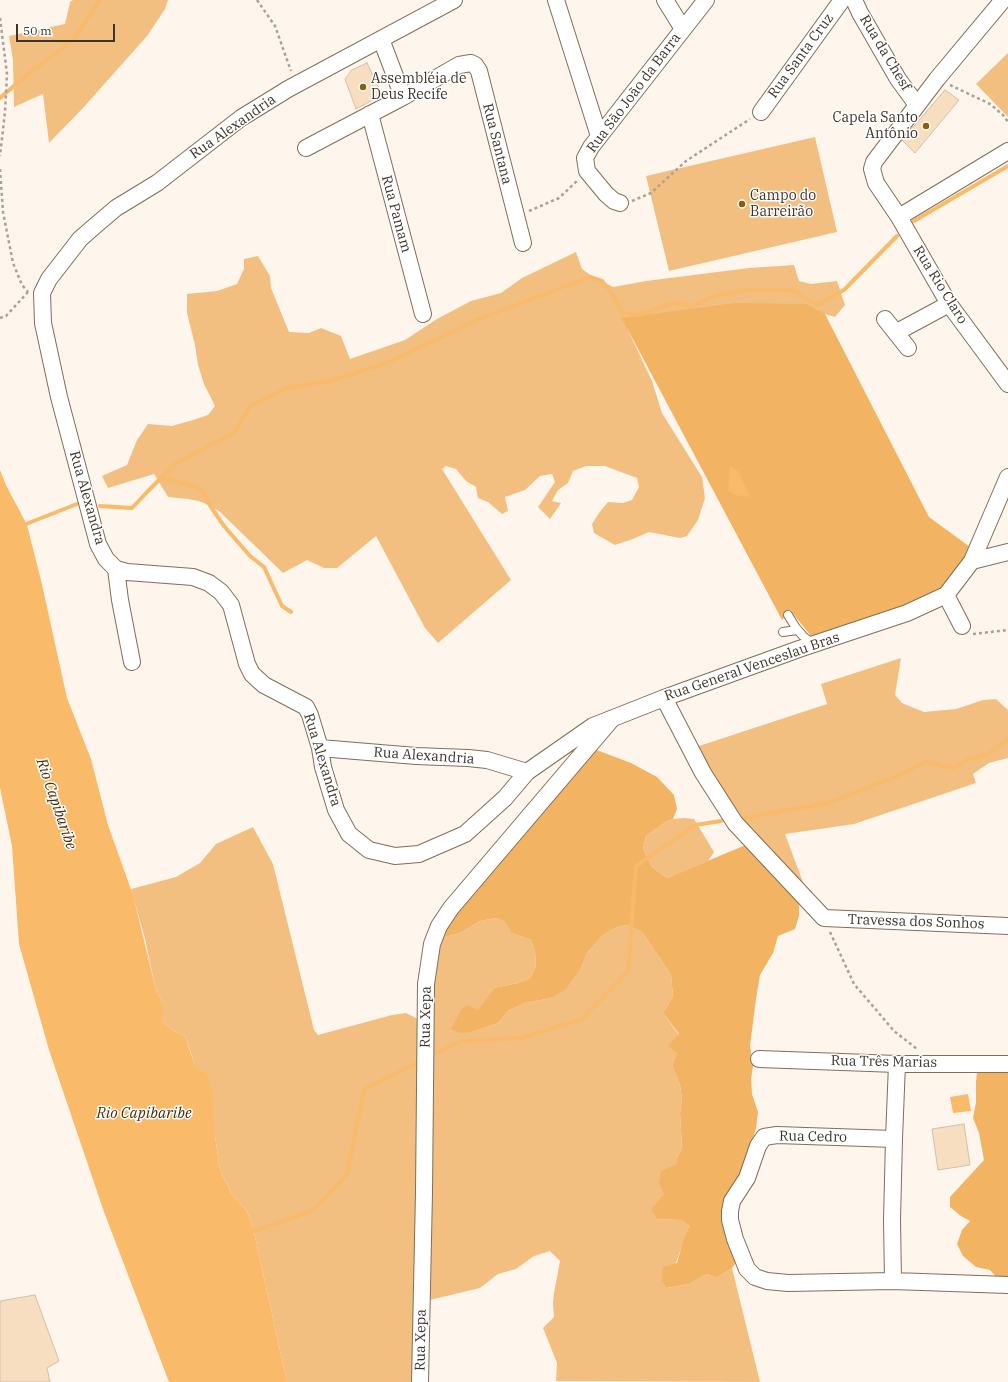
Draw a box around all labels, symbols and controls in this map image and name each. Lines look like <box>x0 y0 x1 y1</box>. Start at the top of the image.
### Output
street label: Rua Santa Cruz <box>765 10 837 102</box>
street label: Rua da Chesf <box>856 12 914 94</box>
scale bar <box>18 16 117 42</box>
text: 50 m <box>23 23 52 38</box>
street label: Rua São João da Barra <box>584 30 684 156</box>
place label: Assembléia de Deus Recife <box>371 71 466 104</box>
marker: Assembléia de Deus Recife <box>358 82 368 92</box>
street label: Rua Alexandria <box>187 91 279 163</box>
street label: Rua Santana <box>479 102 515 186</box>
place label: Capela Santo Antônio <box>832 110 918 142</box>
marker: Capela Santo Antônio <box>921 121 931 131</box>
street label: Rua Pamam <box>378 173 414 255</box>
place label: Campo do Barreirão <box>750 188 816 220</box>
marker: Campo do Barreirão <box>737 199 747 209</box>
street label: Rua Rio Claro <box>909 243 971 327</box>
street label: Rua Alexandra <box>66 449 108 547</box>
street label: Rua General Venceslau Bras <box>662 629 842 705</box>
street label: Rua Alexandra <box>300 711 344 809</box>
street label: Rua Alexandria <box>373 744 475 768</box>
water label: Rio Capibaribe <box>32 756 80 852</box>
street label: Travessa dos Sonhos <box>847 911 985 933</box>
street label: Rua Xepa <box>417 986 435 1048</box>
street label: Rua Três Marias <box>831 1053 937 1071</box>
water label: Rio Capibaribe <box>96 1105 192 1123</box>
street label: Rua Cedro <box>779 1128 847 1146</box>
street label: Rua Xepa <box>412 1309 430 1371</box>

